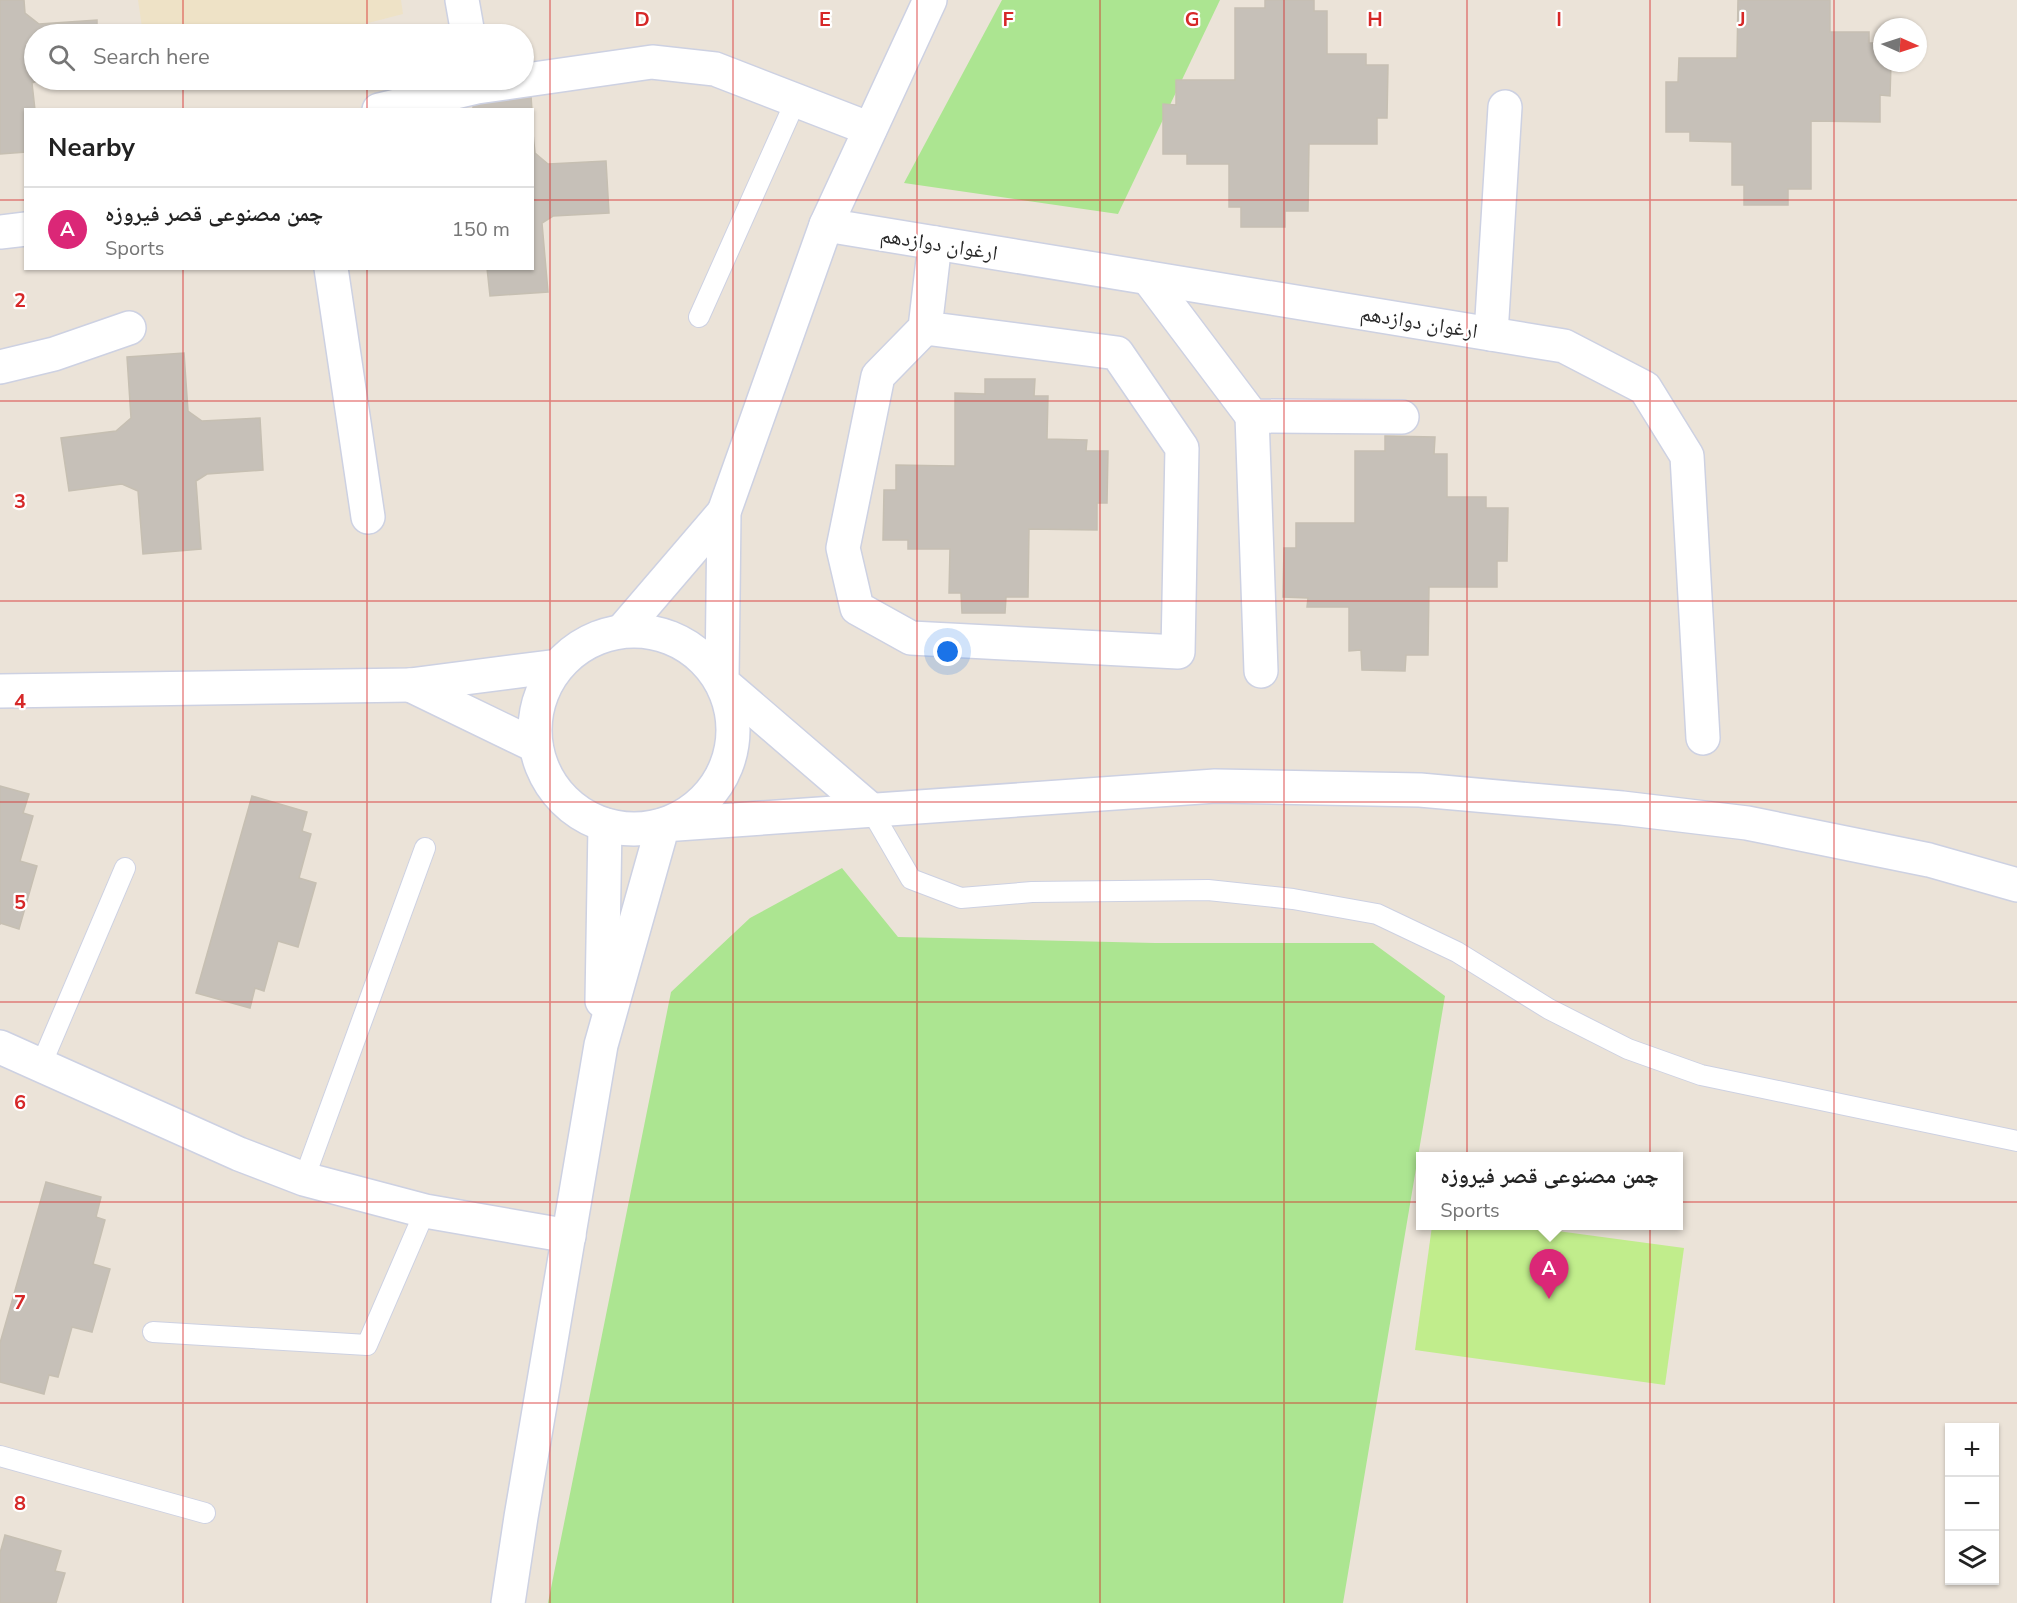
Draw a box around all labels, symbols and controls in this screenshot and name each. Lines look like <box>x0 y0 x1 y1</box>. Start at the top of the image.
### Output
text: D <box>634 6 650 33</box>
text: E <box>819 6 831 33</box>
text: F <box>1002 6 1014 33</box>
text: G <box>1185 6 1199 33</box>
text: H <box>1367 6 1383 33</box>
text: I <box>1556 6 1562 33</box>
text: J <box>1737 6 1746 33</box>
north arrow <box>1873 18 1927 72</box>
search box <box>24 24 534 90</box>
icon: search <box>45 41 78 74</box>
text: Search here <box>93 42 210 72</box>
text: Nearby <box>48 130 135 165</box>
text: چمن مصنوعی قصر فیروزه <box>105 199 323 229</box>
text: A <box>60 216 75 243</box>
text: 150 m <box>452 216 510 243</box>
street label: ارغوان دوازدهم <box>878 221 1000 267</box>
text: Sports <box>105 235 164 262</box>
text: 2 <box>14 287 26 314</box>
street label: ارغوان دوازدهم <box>1358 299 1480 345</box>
text: 3 <box>14 488 26 515</box>
your location <box>933 637 962 666</box>
text: 4 <box>14 688 26 715</box>
text: 5 <box>14 889 26 916</box>
text: 6 <box>14 1089 26 1116</box>
popup <box>1416 1152 1683 1230</box>
text: چمن مصنوعی قصر فیروزه <box>1440 1161 1659 1191</box>
text: Sports <box>1440 1197 1500 1224</box>
pin: A <box>1530 1250 1568 1299</box>
text: 7 <box>14 1289 26 1316</box>
map controls <box>1945 1423 1999 1585</box>
button: + <box>1945 1423 1999 1477</box>
button: − <box>1945 1477 1999 1531</box>
text: 8 <box>14 1490 26 1517</box>
button: layers <box>1945 1531 1999 1585</box>

